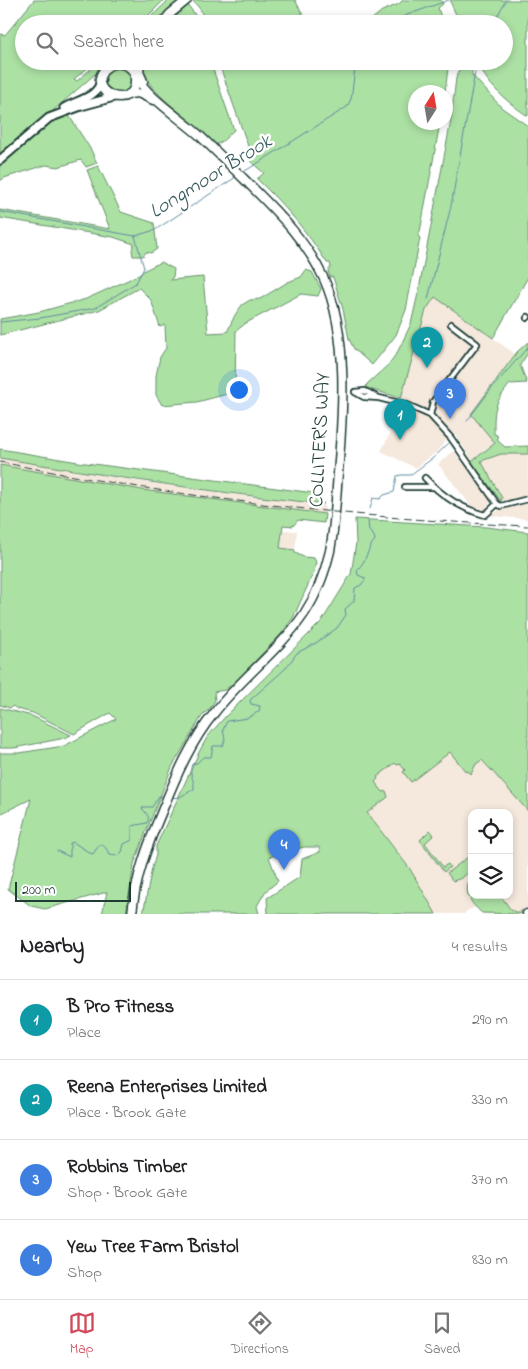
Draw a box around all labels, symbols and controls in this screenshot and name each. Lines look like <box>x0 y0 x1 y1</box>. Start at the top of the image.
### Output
search box <box>15 15 513 70</box>
icon: search <box>33 29 61 57</box>
text: Search here <box>73 29 164 56</box>
north arrow <box>408 85 453 130</box>
water label: Longmoor Brook <box>144 127 279 228</box>
pin: 2 <box>411 327 443 368</box>
street label: COLLITER'S WAY <box>303 372 339 508</box>
your location <box>226 377 252 403</box>
pin: 3 <box>434 378 466 419</box>
pin: 1 <box>384 399 416 440</box>
map controls <box>468 809 513 899</box>
button: locate <box>468 809 513 854</box>
pin: 4 <box>268 829 300 870</box>
button: layers <box>468 854 513 899</box>
scale bar <box>15 879 131 902</box>
text: 200 m <box>22 880 55 901</box>
text: Nearby <box>20 932 84 962</box>
text: 4 results <box>452 935 508 959</box>
text: B Pro Fitness <box>67 994 174 1021</box>
text: 1 <box>33 1008 39 1032</box>
text: 290 m <box>472 1008 508 1032</box>
text: Place <box>67 1021 101 1045</box>
text: Reena Enterprises Limited <box>67 1074 267 1101</box>
text: 2 <box>32 1088 40 1112</box>
text: 330 m <box>471 1088 508 1112</box>
text: Place · Brook Gate <box>67 1101 186 1125</box>
text: Robbins Timber <box>67 1154 187 1181</box>
text: 3 <box>33 1168 39 1192</box>
text: 370 m <box>471 1168 508 1192</box>
text: Shop · Brook Gate <box>67 1181 187 1205</box>
text: Yew Tree Farm Bristol <box>67 1234 239 1261</box>
text: 4 <box>33 1248 39 1272</box>
text: 830 m <box>472 1248 508 1272</box>
text: Shop <box>67 1261 102 1285</box>
tab: Map <box>68 1309 96 1360</box>
tab: Directions <box>231 1309 289 1360</box>
tab: Saved <box>424 1309 460 1360</box>

